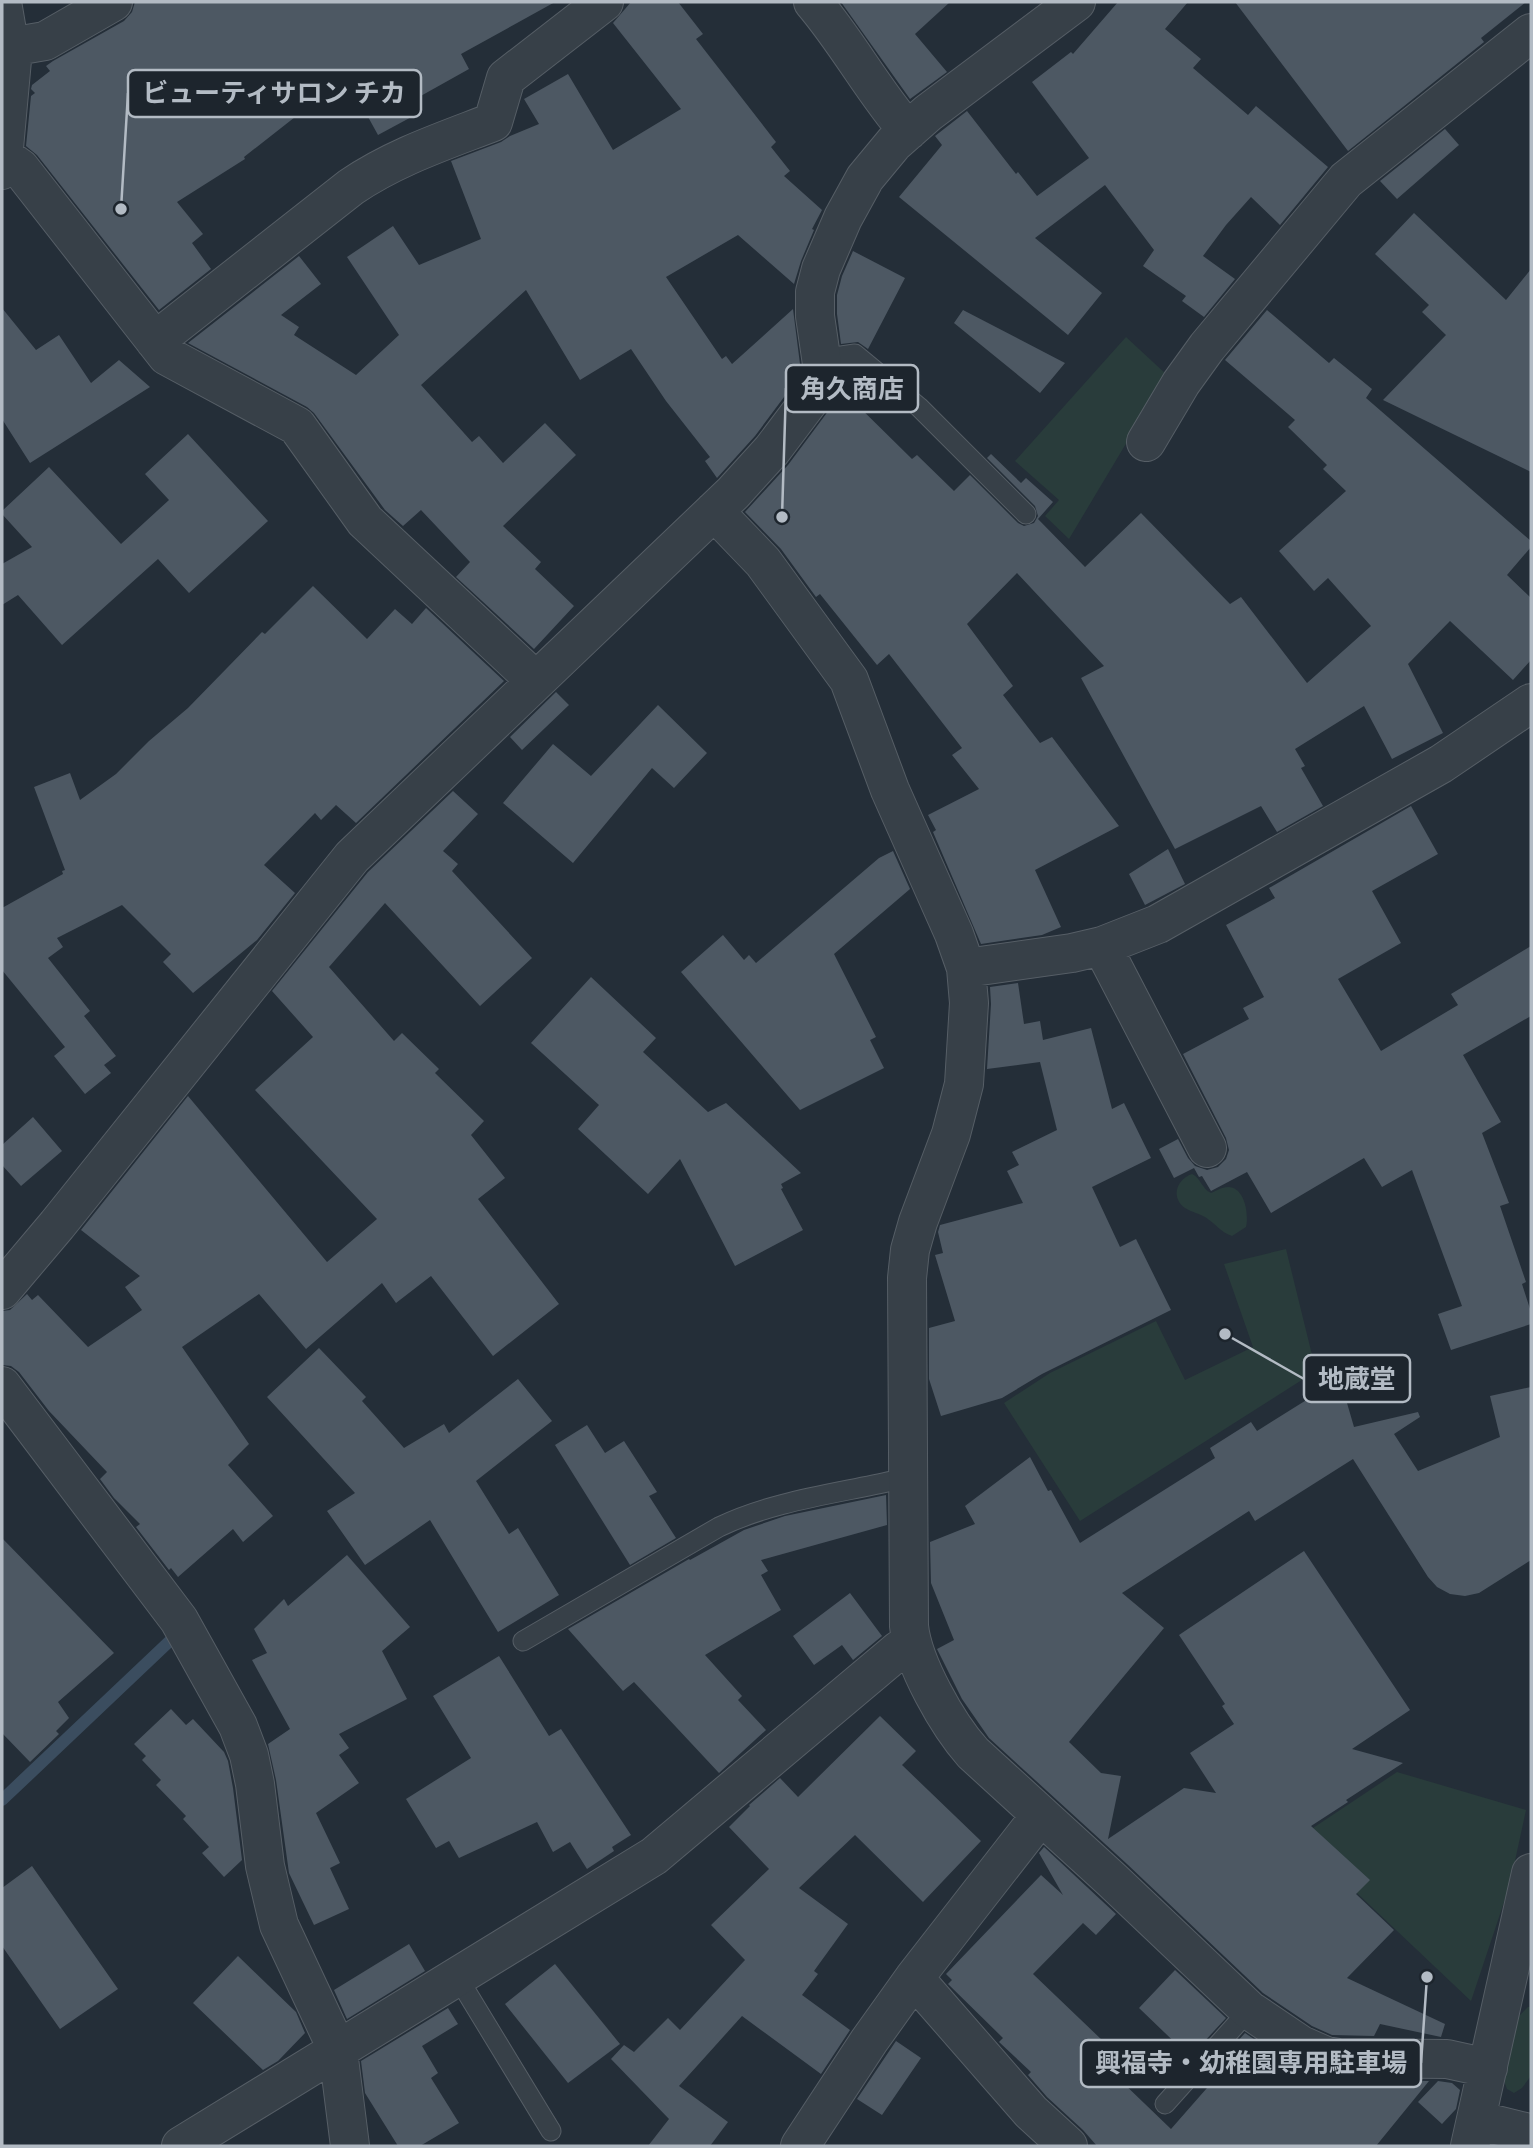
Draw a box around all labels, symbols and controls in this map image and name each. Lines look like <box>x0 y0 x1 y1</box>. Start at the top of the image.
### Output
callout: ビューティサロン チカ <box>128 70 421 117</box>
text: ビューティサロン チカ <box>142 76 406 107</box>
callout: 角久商店 <box>786 365 918 412</box>
text: 角久商店 <box>800 372 904 403</box>
callout: 地蔵堂 <box>1304 1355 1410 1402</box>
text: 地蔵堂 <box>1318 1362 1396 1393</box>
callout: 興福寺・幼稚園専用駐車場 <box>1081 2040 1421 2087</box>
text: 興福寺・幼稚園専用駐車場 <box>1095 2046 1407 2077</box>

